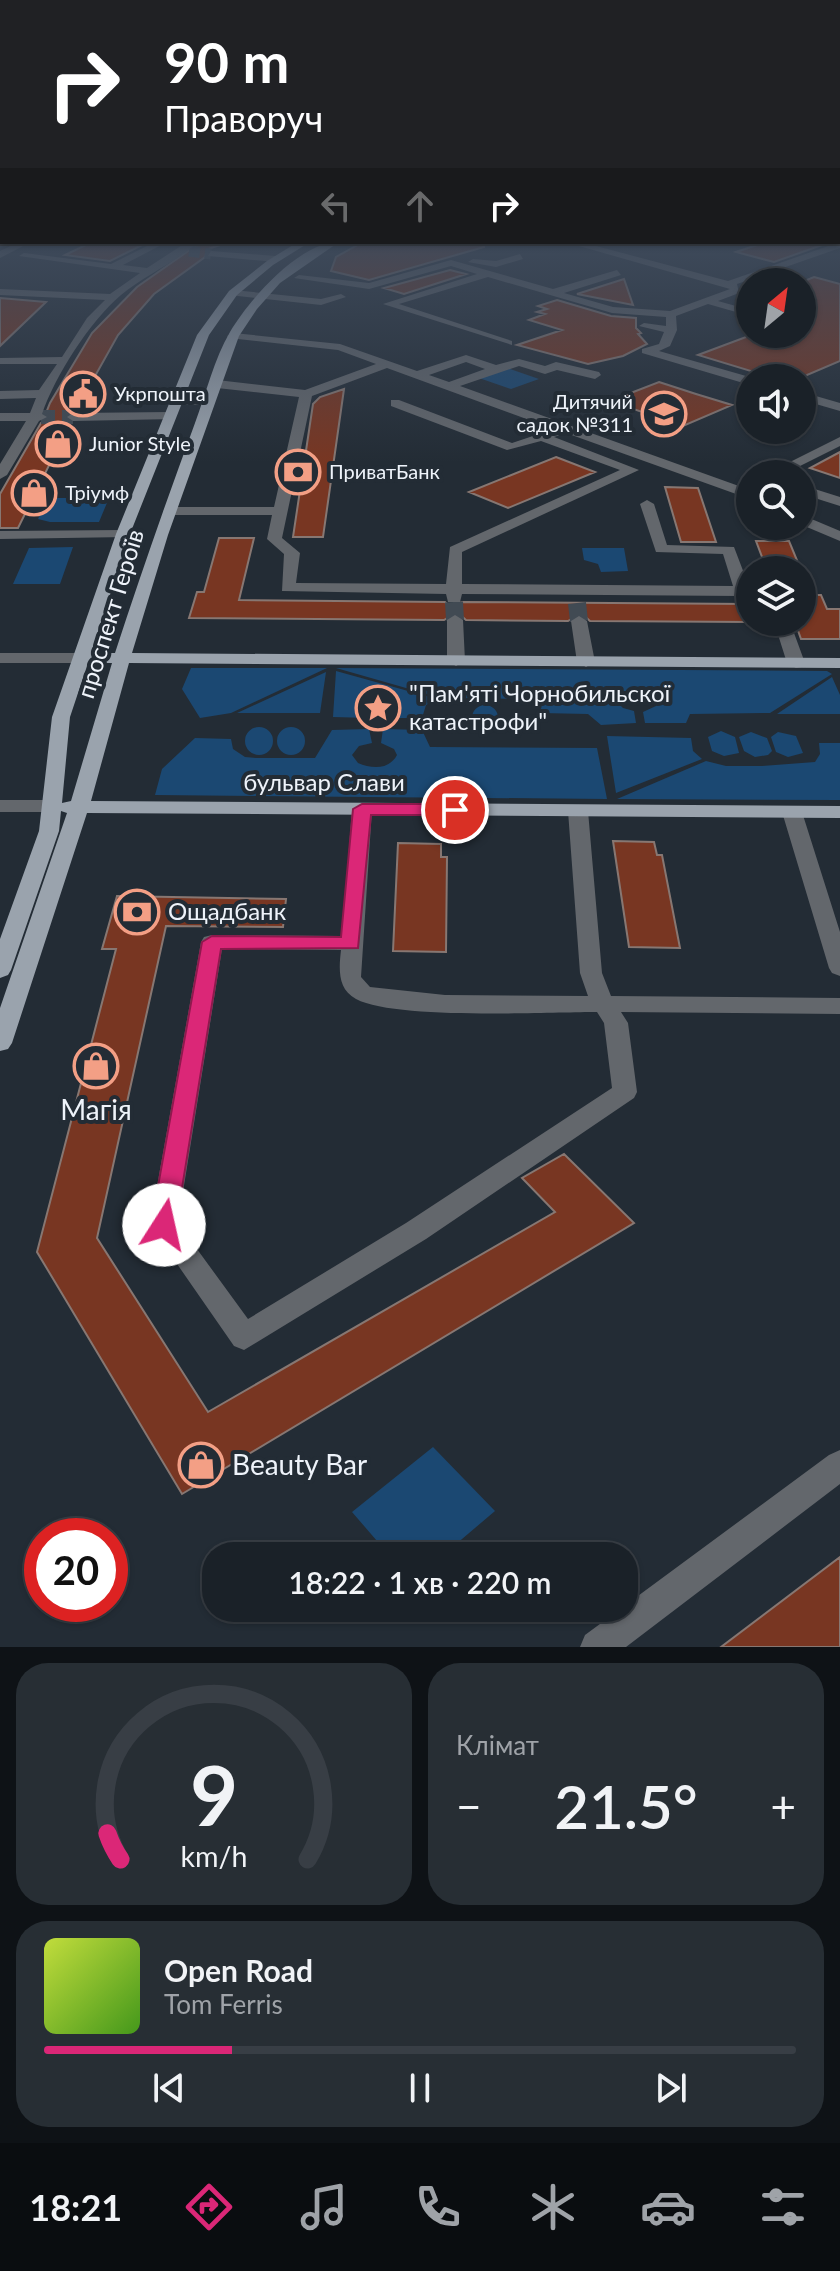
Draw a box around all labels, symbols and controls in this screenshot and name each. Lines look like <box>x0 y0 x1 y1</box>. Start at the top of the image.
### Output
text: 90 m <box>164 28 289 95</box>
icon: right <box>32 32 136 136</box>
text: Праворуч <box>164 96 323 140</box>
icon: left <box>314 184 358 228</box>
icon: ahead <box>398 184 442 228</box>
icon: right <box>482 184 526 228</box>
north arrow <box>736 268 816 348</box>
map controls <box>736 268 816 636</box>
button: sound <box>736 364 816 444</box>
public building icon: Укрпошта <box>59 370 107 418</box>
place label: Укрпошта <box>114 381 206 405</box>
place label: Дитячий садок №311 <box>517 389 633 436</box>
school or university icon: Дитячий садок №311 <box>640 390 688 438</box>
shop icon: Junior Style <box>34 420 82 468</box>
place label: Junior Style <box>89 431 191 455</box>
bank icon: ПриватБанк <box>274 448 322 496</box>
place label: ПриватБанк <box>329 459 441 483</box>
button: search <box>736 460 816 540</box>
shop icon: Тріумф <box>10 469 58 517</box>
place label: Тріумф <box>65 480 129 504</box>
street label: проспект Героїв <box>70 526 149 702</box>
button: layers <box>736 556 816 636</box>
place label: "Пам'яті Чорнобильскої катастрофи" <box>409 678 672 735</box>
place icon: "Пам'яті Чорнобильскої катастрофи" <box>354 684 402 732</box>
street label: бульвар Слави <box>243 767 405 796</box>
pin <box>421 776 489 844</box>
icon: arrive <box>433 788 477 832</box>
bank icon: Ощадбанк <box>113 888 161 936</box>
place label: Ощадбанк <box>168 896 287 925</box>
shop icon: Магія <box>72 1042 120 1090</box>
place label: Магія <box>60 1092 132 1126</box>
position arrow <box>122 1183 206 1267</box>
shop icon: Beauty Bar <box>177 1441 225 1489</box>
place label: Beauty Bar <box>232 1447 367 1481</box>
speed limit sign: 20 <box>24 1518 128 1622</box>
text: 18:22 · 1 хв · 220 m <box>289 1564 551 1600</box>
text: Клімат <box>456 1729 539 1761</box>
text: 9 <box>190 1744 238 1844</box>
text: 21.5° <box>554 1770 698 1842</box>
text: − <box>456 1780 482 1832</box>
text: + <box>770 1780 796 1832</box>
text: km/h <box>181 1839 247 1873</box>
text: Open Road <box>164 1952 313 1988</box>
text: Tom Ferris <box>164 1988 283 2020</box>
icon: previous <box>147 2066 191 2110</box>
icon: pause <box>398 2066 442 2110</box>
icon: next <box>649 2066 693 2110</box>
icon: directions <box>181 2179 237 2235</box>
icon: music <box>296 2179 352 2235</box>
icon: phone <box>410 2179 466 2235</box>
icon: climate <box>525 2179 581 2235</box>
icon: car <box>640 2179 696 2235</box>
icon: filters <box>755 2179 811 2235</box>
text: 18:21 <box>29 2185 122 2229</box>

